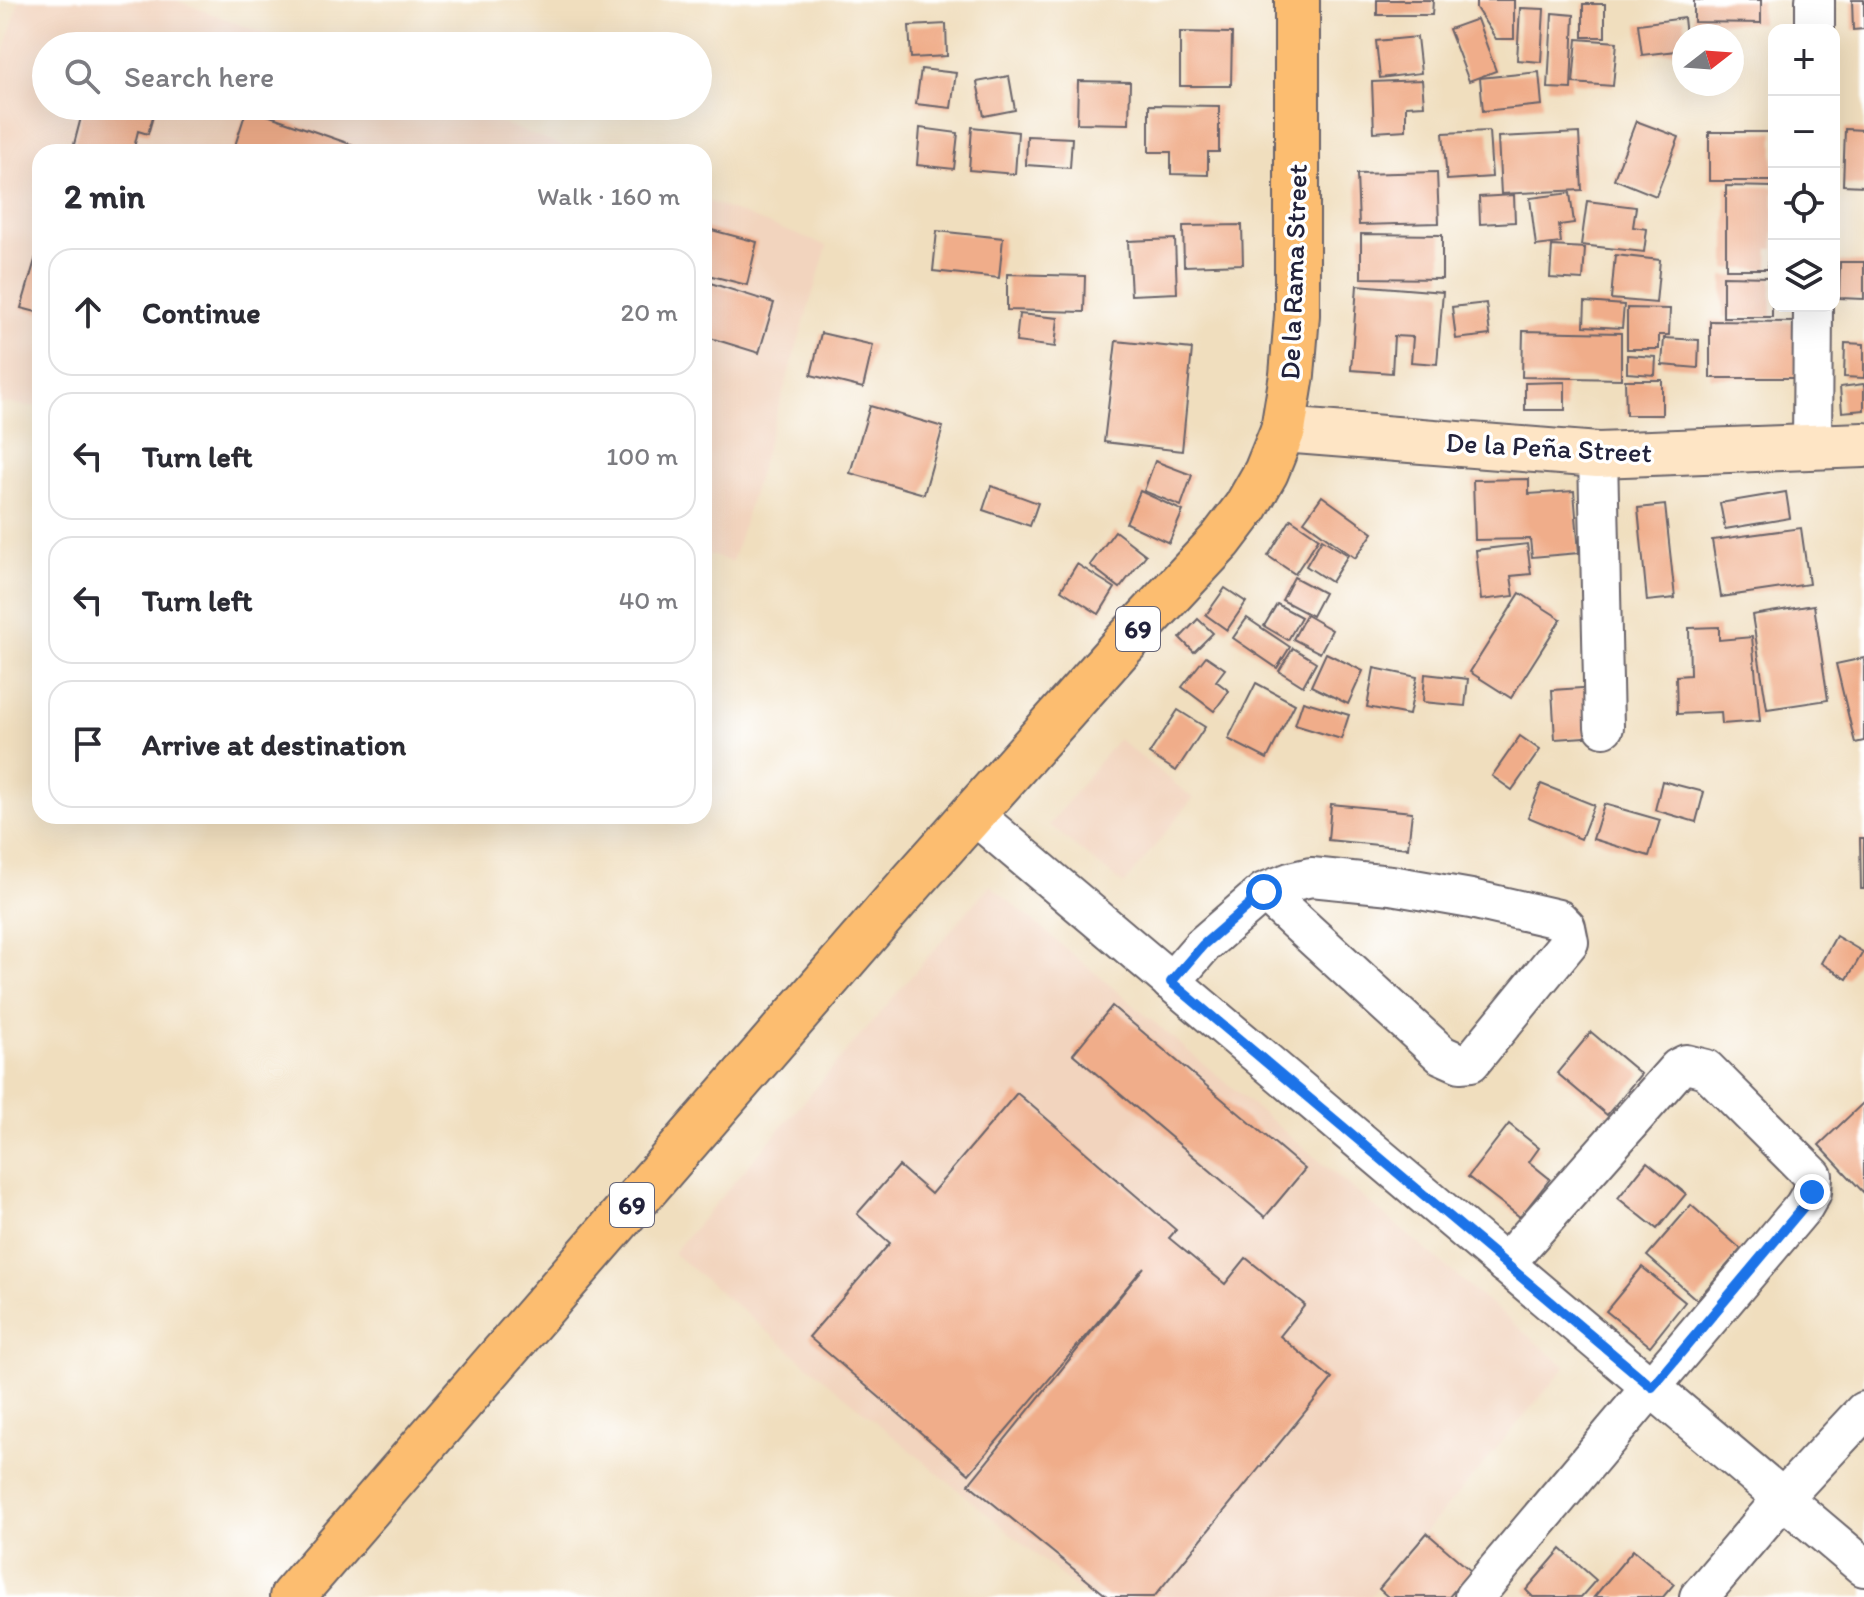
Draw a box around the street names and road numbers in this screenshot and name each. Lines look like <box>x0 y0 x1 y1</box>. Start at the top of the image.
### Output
street label: De la Rama Street <box>1272 163 1314 381</box>
street label: De la Peña Street <box>1445 425 1653 469</box>
road number: 69 <box>1116 607 1160 651</box>
road number: 69 <box>610 1183 654 1227</box>

